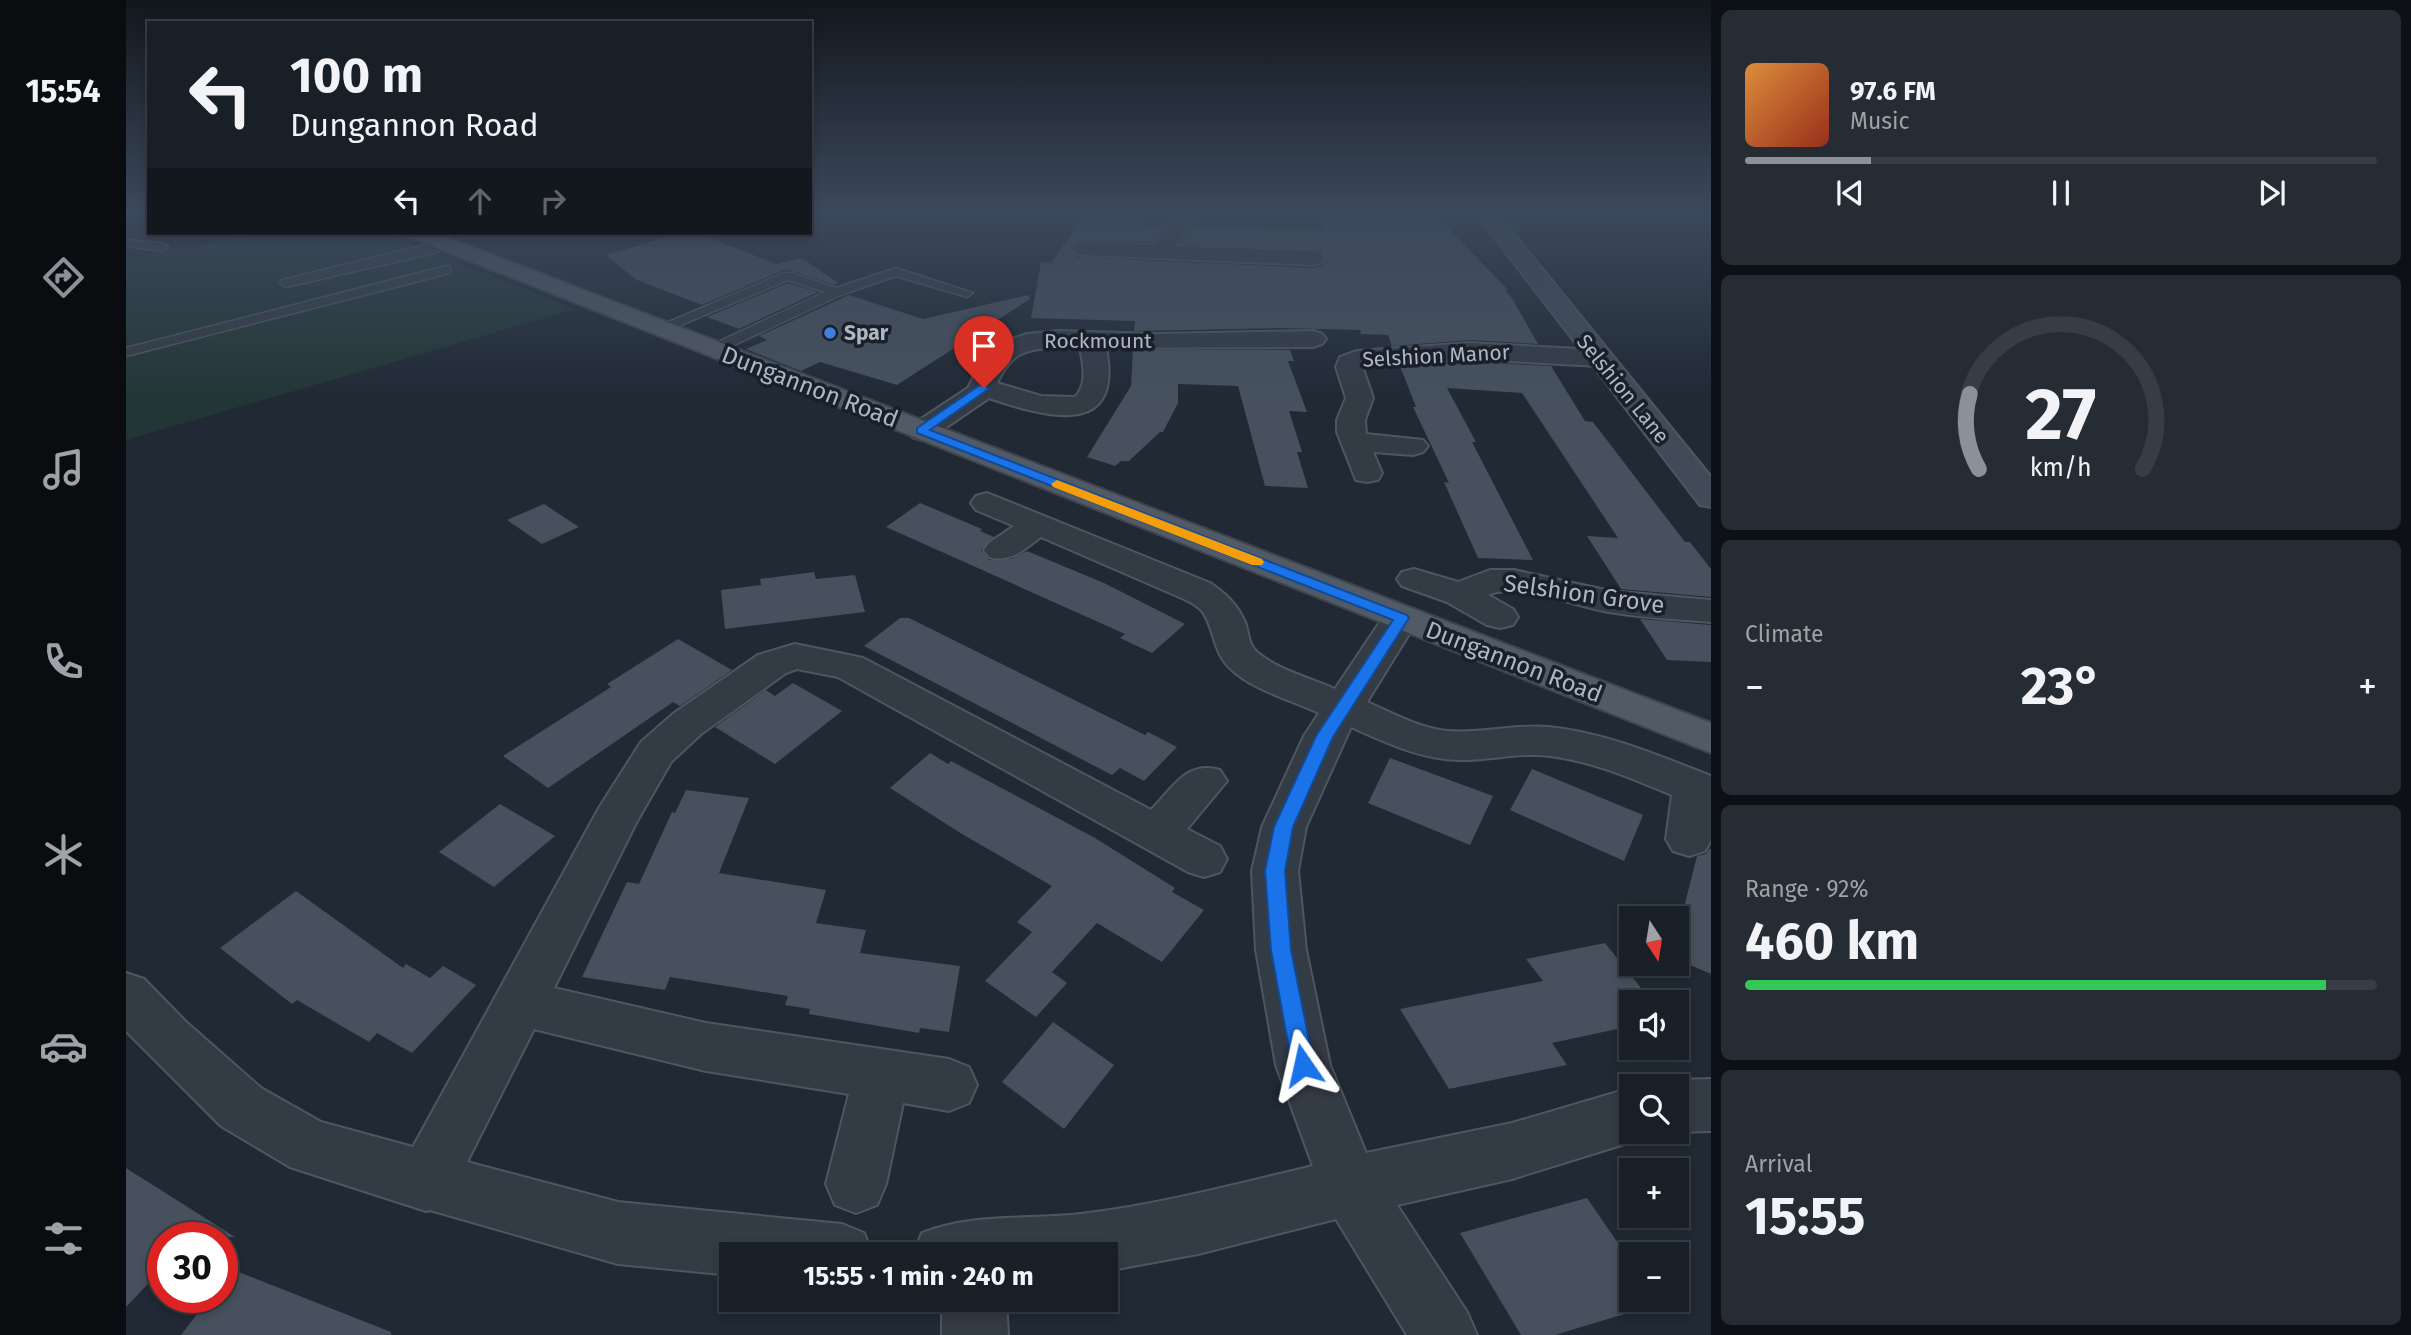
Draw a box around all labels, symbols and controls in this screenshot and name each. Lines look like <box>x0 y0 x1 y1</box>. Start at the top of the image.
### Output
text: 100 m <box>290 46 423 105</box>
icon: left <box>175 49 266 140</box>
text: 15:54 <box>25 72 101 110</box>
text: 97.6 FM <box>1850 76 1936 107</box>
text: Dungannon Road <box>290 106 539 144</box>
text: Music <box>1850 107 1910 135</box>
icon: previous <box>1831 174 1869 212</box>
icon: pause <box>2042 174 2080 212</box>
icon: next <box>2253 174 2291 212</box>
icon: left <box>388 182 426 220</box>
icon: ahead <box>461 182 499 220</box>
icon: right <box>534 182 572 220</box>
icon: directions <box>39 253 88 302</box>
pin <box>954 316 1014 388</box>
place label: Spar <box>844 320 889 346</box>
marker: Spar <box>822 325 838 341</box>
icon: arrive <box>965 327 1003 365</box>
street label: Rockmount <box>1044 328 1152 354</box>
street label: Selshion Lane <box>1571 329 1675 449</box>
street label: Selshion Manor <box>1362 339 1510 373</box>
street label: Dungannon Road <box>718 341 902 433</box>
text: 27 <box>2026 371 2096 458</box>
icon: music <box>39 445 88 494</box>
text: km/h <box>2030 452 2092 482</box>
street label: Selshion Grove <box>1502 569 1666 619</box>
street label: Dungannon Road <box>1422 616 1606 708</box>
text: Climate <box>1745 620 1824 648</box>
icon: phone <box>39 637 88 686</box>
text: 23° <box>2021 655 2101 718</box>
text: − <box>1745 664 1764 710</box>
text: + <box>2358 664 2377 710</box>
icon: climate <box>39 830 88 879</box>
text: Range · 92% <box>1745 875 1868 903</box>
north arrow <box>1619 906 1689 976</box>
map controls <box>1619 906 1689 1312</box>
text: 460 km <box>1745 910 1919 973</box>
button: sound <box>1619 990 1689 1060</box>
icon: car <box>39 1022 88 1071</box>
position arrow <box>1266 1028 1340 1102</box>
button: search <box>1619 1074 1689 1144</box>
text: Arrival <box>1745 1150 1812 1178</box>
button: + <box>1619 1158 1689 1228</box>
text: 15:55 <box>1745 1185 1865 1248</box>
icon: filters <box>39 1214 88 1263</box>
speed limit sign: 30 <box>147 1222 238 1313</box>
button: − <box>1619 1242 1689 1312</box>
text: 15:55 · 1 min · 240 m <box>803 1261 1034 1292</box>

